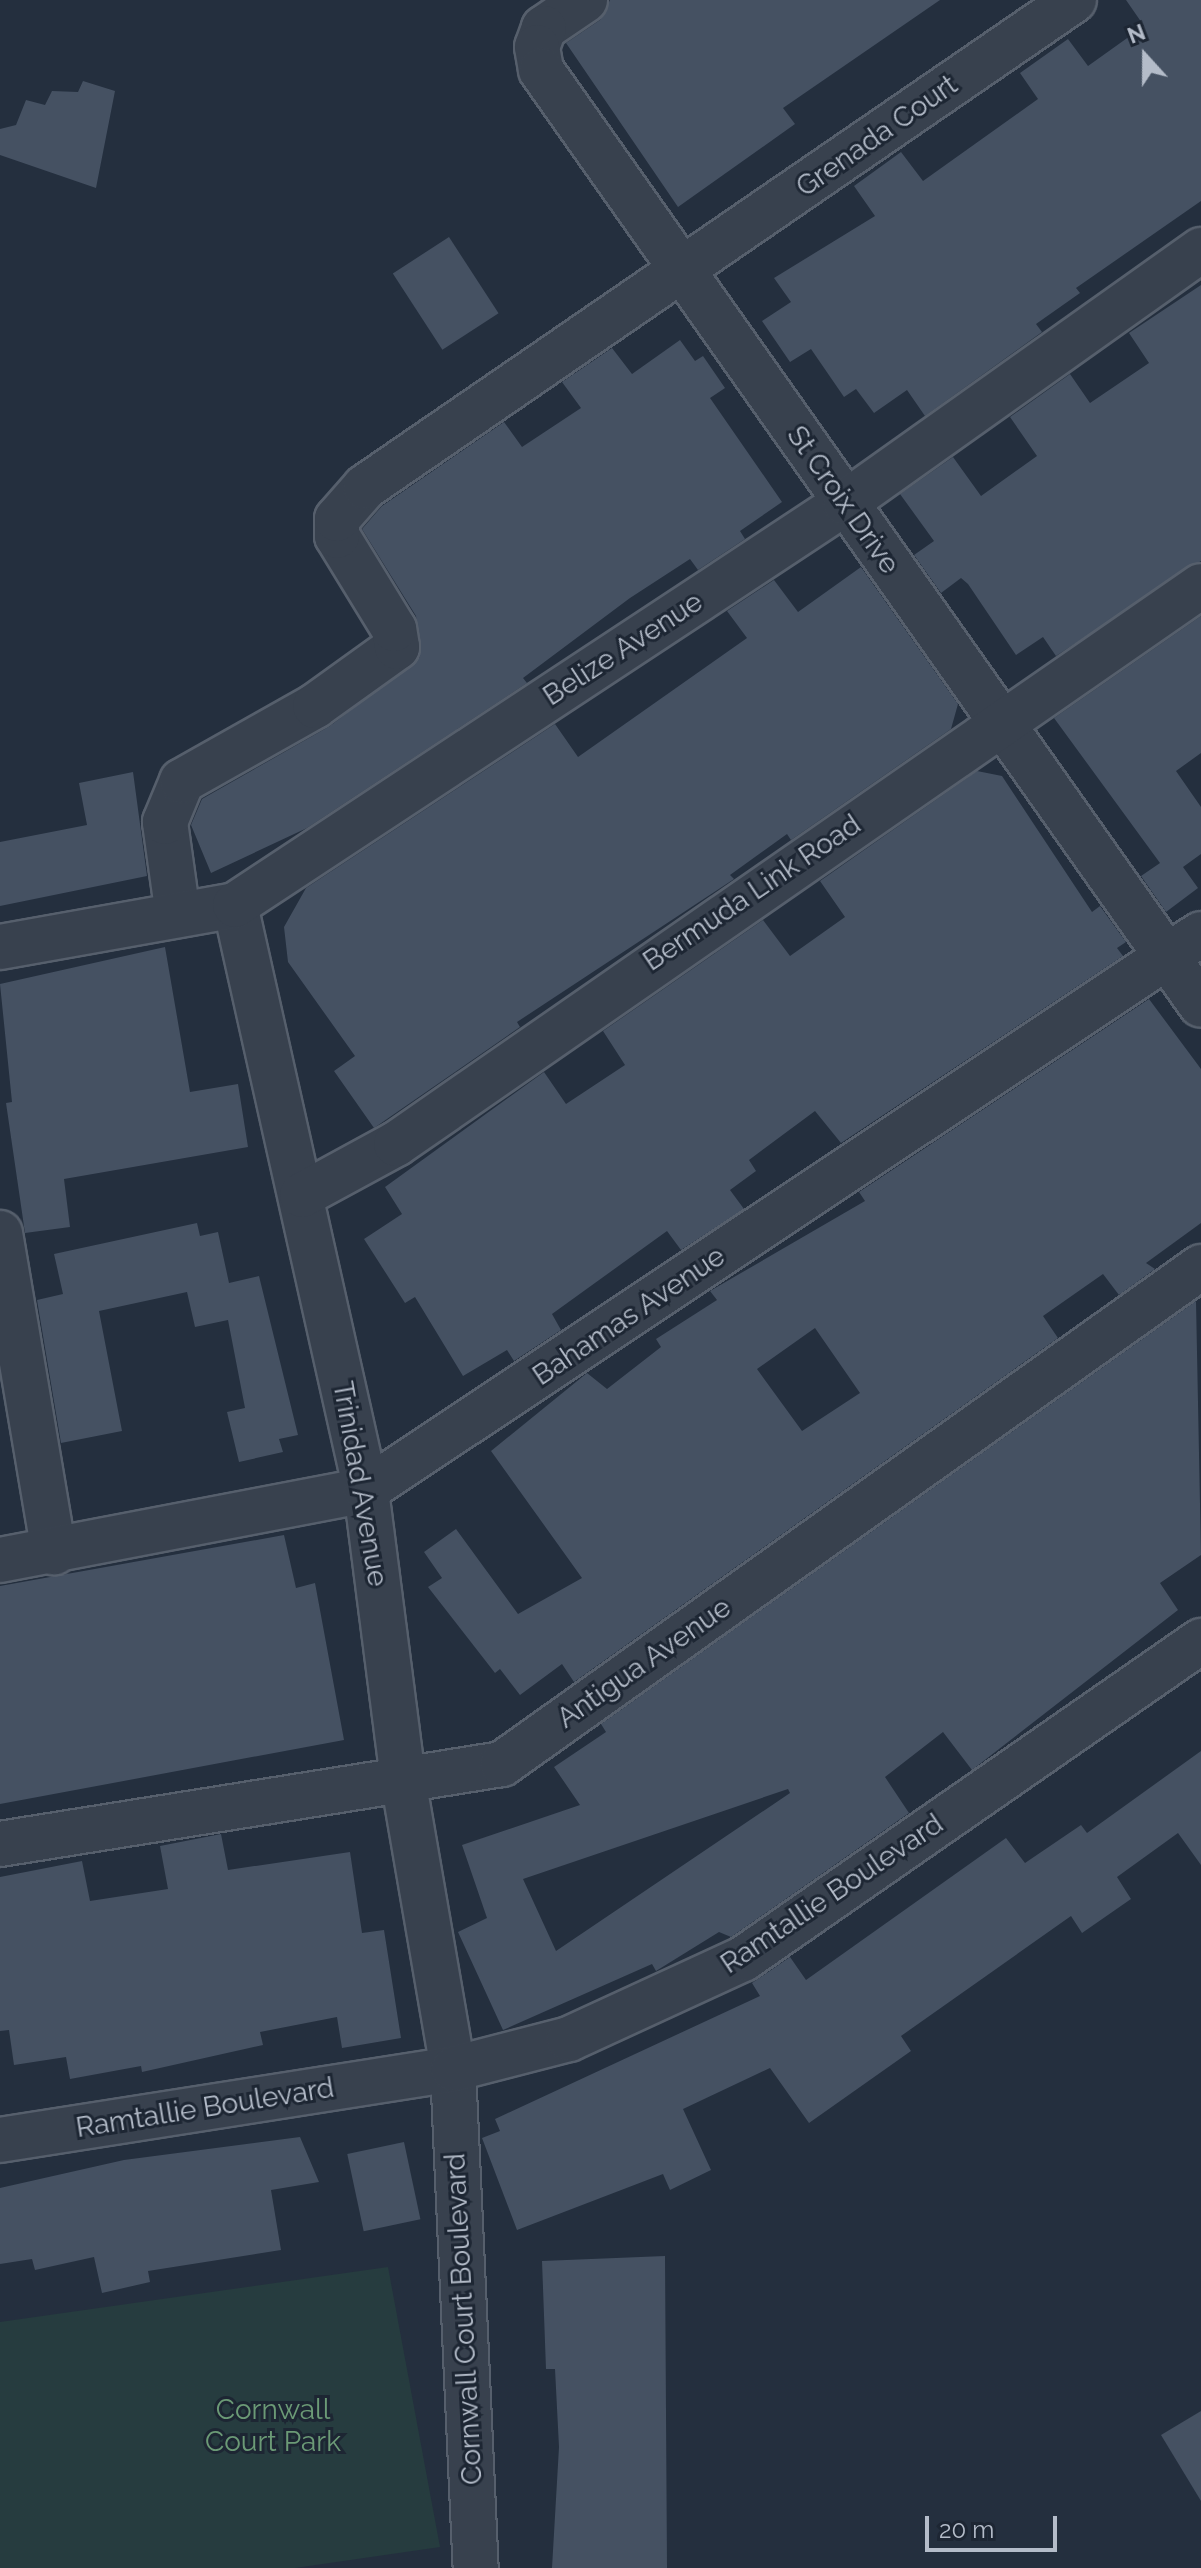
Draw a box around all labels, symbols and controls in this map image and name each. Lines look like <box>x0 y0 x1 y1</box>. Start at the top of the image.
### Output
north arrow <box>1105 16 1185 96</box>
text: N <box>1124 18 1149 49</box>
street label: Grenada Court <box>790 68 964 204</box>
street label: St Croix Drive <box>780 420 906 580</box>
street label: Belize Avenue <box>537 585 709 713</box>
street label: Bermuda Link Road <box>637 808 867 978</box>
street label: Bahamas Avenue <box>526 1239 732 1393</box>
street label: Trinidad Avenue <box>325 1378 395 1590</box>
street label: Antigua Avenue <box>550 1590 738 1736</box>
street label: Ramtallie Boulevard <box>715 1807 949 1981</box>
street label: Ramtallie Boulevard <box>74 2071 336 2145</box>
street label: Cornwall Court Boulevard <box>439 2152 489 2486</box>
park label: Cornwall Court Park <box>205 2393 341 2459</box>
scale bar <box>929 2500 1061 2550</box>
text: 20 m <box>939 2515 994 2544</box>

